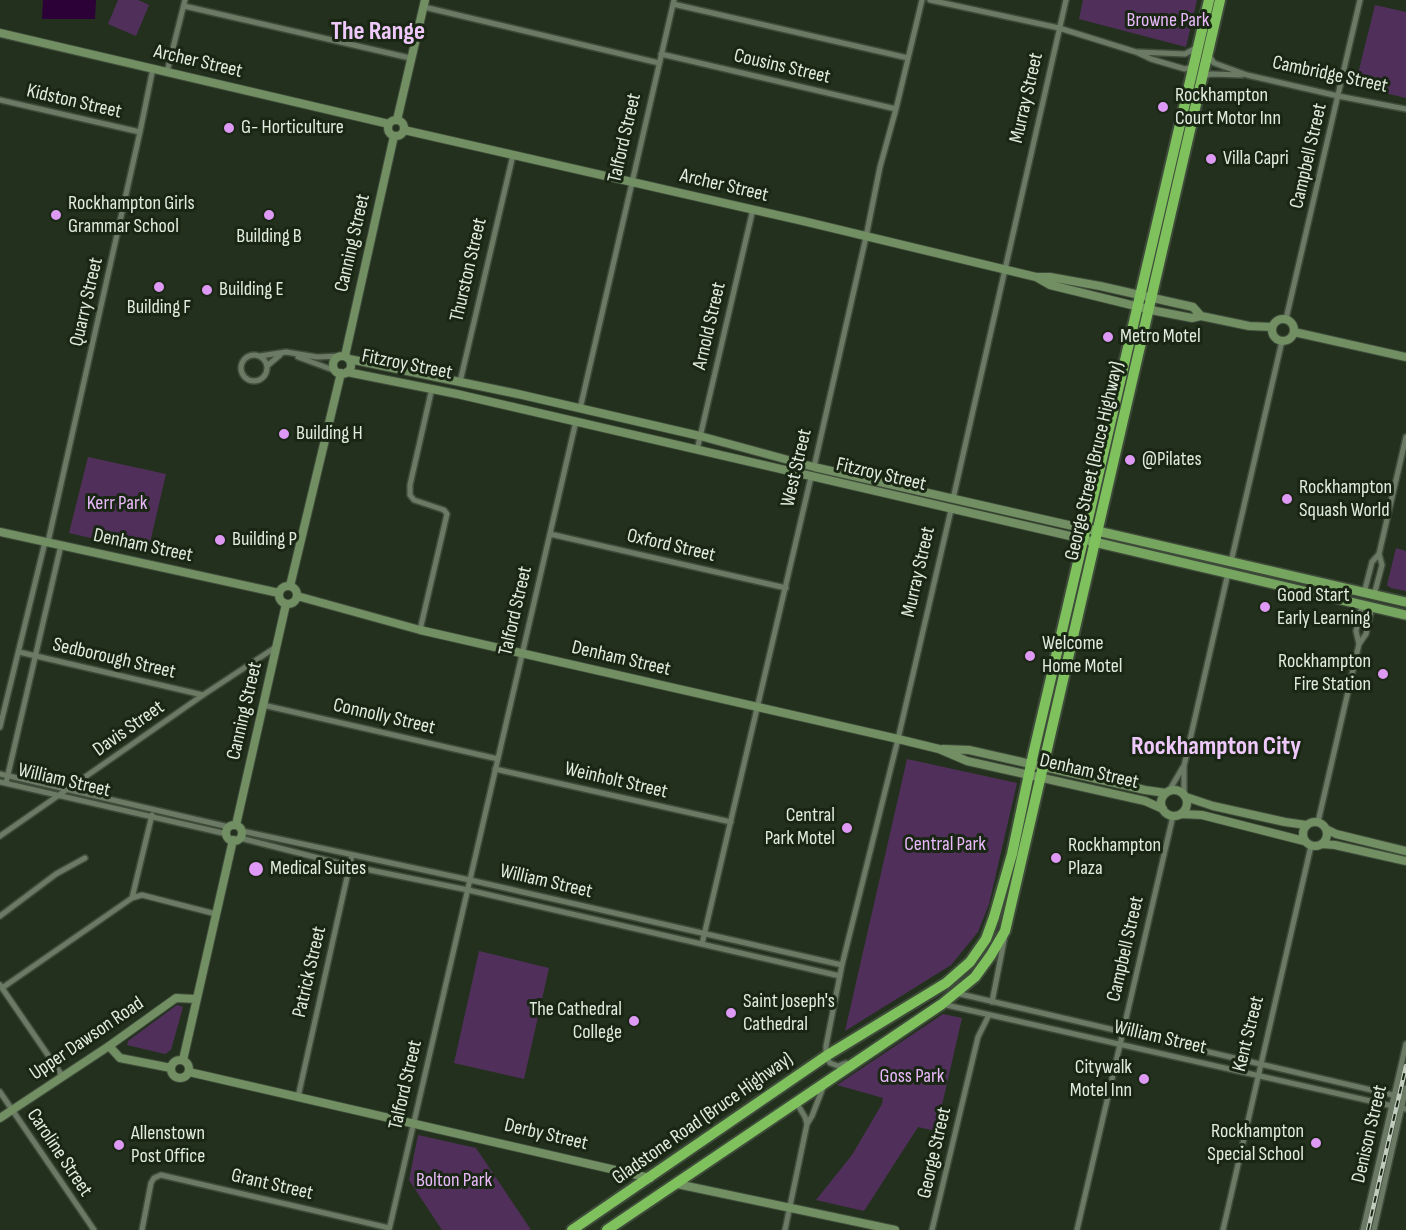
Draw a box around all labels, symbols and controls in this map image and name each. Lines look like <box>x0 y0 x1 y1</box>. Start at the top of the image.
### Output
park label: Browne Park <box>1127 9 1209 33</box>
district label: The Range <box>331 16 425 48</box>
street label: Archer Street <box>151 40 245 84</box>
street label: Cousins Street <box>731 44 833 90</box>
street label: Murray Street <box>1005 50 1049 146</box>
street label: Cambridge Street <box>1270 51 1390 99</box>
street label: Kidston Street <box>24 79 124 125</box>
place label: Rockhampton Court Motor Inn <box>1175 84 1281 131</box>
street label: Talford Street <box>603 91 647 185</box>
marker: Rockhampton Court Motor Inn <box>1156 100 1170 114</box>
street label: Campbell Street <box>1285 101 1333 211</box>
place label: G- Horticulture <box>241 116 344 140</box>
marker: G- Horticulture <box>222 121 236 135</box>
place label: Villa Capri <box>1223 147 1289 171</box>
marker: Villa Capri <box>1204 152 1218 166</box>
street label: Archer Street <box>677 164 771 208</box>
place label: Rockhampton Girls Grammar School <box>68 192 195 239</box>
street label: Canning Street <box>330 192 376 294</box>
marker: Rockhampton Girls Grammar School <box>49 208 63 222</box>
marker: Building B <box>262 208 276 222</box>
street label: Thurston Street <box>445 216 493 324</box>
place label: Building B <box>236 225 302 249</box>
street label: Quarry Street <box>65 255 109 349</box>
place label: Building E <box>219 278 284 302</box>
marker: Building F <box>152 280 166 294</box>
street label: Arnold Street <box>688 280 732 372</box>
marker: Building E <box>200 283 214 297</box>
place label: Building F <box>127 296 191 320</box>
place label: Metro Motel <box>1120 325 1201 349</box>
marker: Metro Motel <box>1101 330 1115 344</box>
street label: Fitzroy Street <box>360 344 454 386</box>
street label: George Street (Bruce Highway) <box>1060 359 1130 563</box>
place label: Building H <box>296 422 363 446</box>
marker: Building H <box>277 427 291 441</box>
street label: West Street <box>776 427 818 509</box>
place label: @Pilates <box>1142 448 1202 472</box>
street label: Fitzroy Street <box>834 453 928 497</box>
marker: @Pilates <box>1123 453 1137 467</box>
place label: Rockhampton Squash World <box>1299 476 1392 523</box>
park label: Kerr Park <box>87 492 147 516</box>
marker: Rockhampton Squash World <box>1280 492 1294 506</box>
street label: Denham Street <box>91 524 195 568</box>
street label: Oxford Street <box>624 524 718 568</box>
street label: Murray Street <box>897 524 941 620</box>
place label: Building P <box>232 528 297 552</box>
marker: Building P <box>213 533 227 547</box>
street label: Talford Street <box>494 564 538 658</box>
place label: Good Start Early Learning <box>1277 584 1370 631</box>
marker: Good Start Early Learning <box>1258 600 1272 614</box>
place label: Welcome Home Motel <box>1042 632 1122 679</box>
street label: Sedborough Street <box>50 633 178 685</box>
street label: Denham Street <box>569 636 673 682</box>
marker: Welcome Home Motel <box>1023 649 1037 663</box>
place label: Rockhampton Fire Station <box>1278 650 1371 697</box>
street label: Canning Street <box>222 660 268 762</box>
marker: Rockhampton Fire Station <box>1376 667 1390 681</box>
street label: Connolly Street <box>331 694 437 740</box>
street label: Davis Street <box>89 696 169 762</box>
district label: Rockhampton City <box>1131 731 1301 763</box>
street label: Denham Street <box>1037 749 1141 795</box>
street label: Weinholt Street <box>562 757 670 805</box>
street label: William Street <box>15 759 113 803</box>
place label: Central Park Motel <box>765 804 835 851</box>
marker: Central Park Motel <box>840 821 854 835</box>
park label: Central Park <box>904 833 986 857</box>
place label: Rockhampton Plaza <box>1068 834 1161 881</box>
marker: Rockhampton Plaza <box>1049 851 1063 865</box>
place label: Medical Suites <box>270 857 366 881</box>
marker: Medical Suites <box>247 860 265 878</box>
street label: William Street <box>497 860 595 904</box>
street label: Campbell Street <box>1102 894 1150 1004</box>
street label: Patrick Street <box>288 924 332 1020</box>
place label: Saint Joseph's Cathedral <box>743 990 835 1037</box>
street label: Upper Dawson Road <box>25 992 149 1086</box>
street label: Kent Street <box>1228 994 1270 1074</box>
place label: The Cathedral College <box>529 998 622 1045</box>
marker: Saint Joseph's Cathedral <box>724 1006 738 1020</box>
marker: The Cathedral College <box>627 1014 641 1028</box>
street label: William Street <box>1111 1016 1209 1060</box>
street label: Talford Street <box>384 1038 428 1132</box>
street label: Gladstone Road (Bruce Highway) <box>608 1048 798 1190</box>
place label: Citywalk Motel Inn <box>1070 1056 1132 1103</box>
park label: Goss Park <box>880 1065 944 1089</box>
marker: Citywalk Motel Inn <box>1137 1072 1151 1086</box>
street label: Denison Street <box>1347 1083 1393 1185</box>
street label: Caroline Street <box>21 1105 97 1201</box>
street label: George Street <box>913 1105 957 1201</box>
street label: Derby Street <box>502 1114 590 1156</box>
place label: Rockhampton Special School <box>1207 1120 1304 1167</box>
place label: Allenstown Post Office <box>131 1122 205 1169</box>
marker: Rockhampton Special School <box>1309 1136 1323 1150</box>
marker: Allenstown Post Office <box>112 1138 126 1152</box>
street label: Grant Street <box>229 1164 315 1206</box>
park label: Bolton Park <box>416 1169 492 1193</box>

